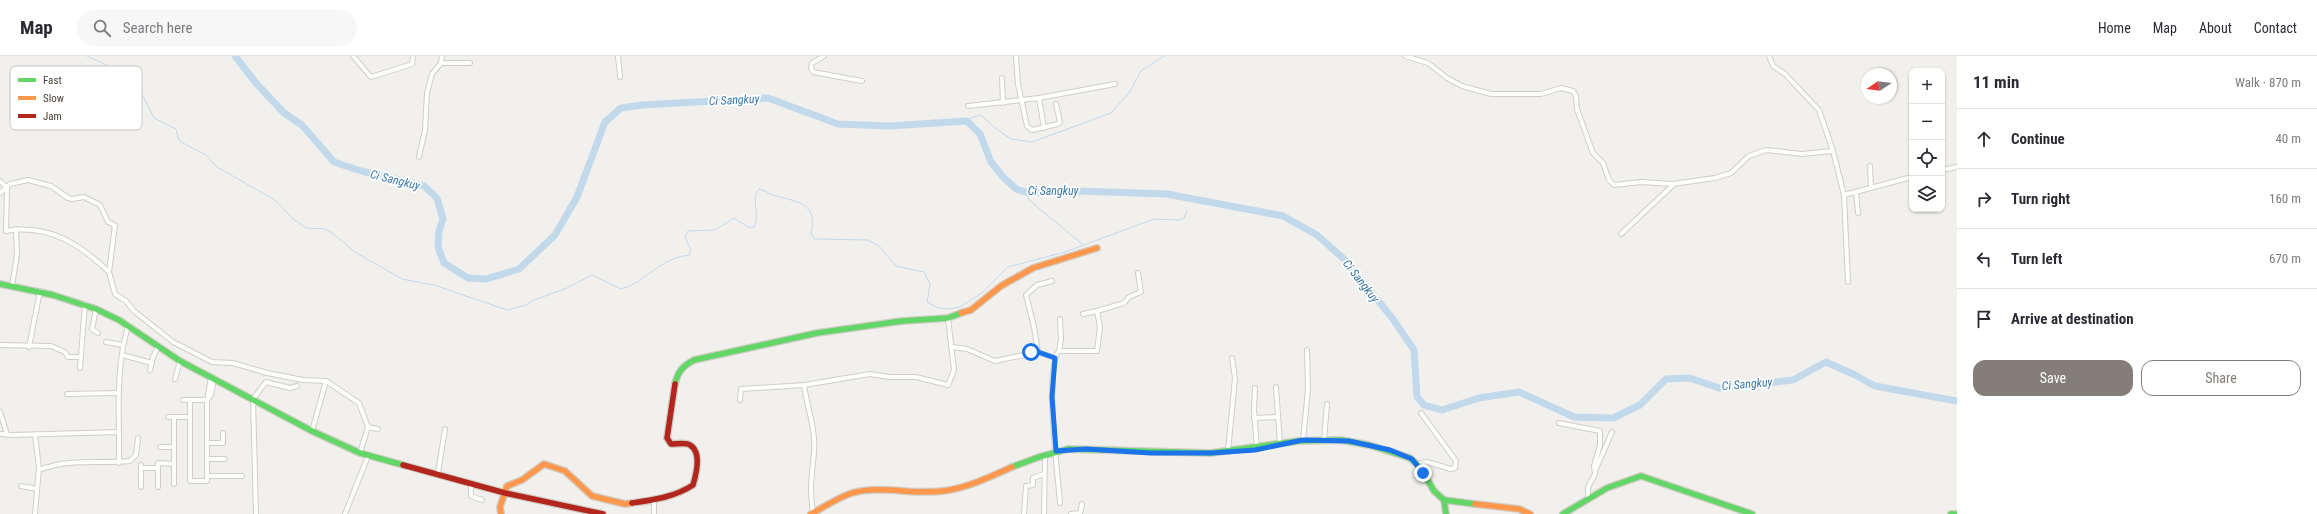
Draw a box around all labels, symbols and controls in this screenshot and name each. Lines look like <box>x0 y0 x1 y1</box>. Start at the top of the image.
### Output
search box <box>77 10 357 46</box>
text: Map <box>20 16 53 39</box>
icon: search <box>91 17 113 39</box>
text: Search here <box>123 19 193 37</box>
text: Home <box>2098 20 2131 36</box>
text: Map <box>2153 20 2177 36</box>
text: About <box>2199 20 2232 36</box>
text: Contact <box>2254 20 2297 36</box>
legend <box>10 66 142 130</box>
north arrow <box>1861 68 1897 104</box>
map controls <box>1909 68 1945 212</box>
button: + <box>1909 68 1945 104</box>
text: 11 min <box>1973 72 2019 92</box>
text: Fast <box>43 74 62 87</box>
text: Walk · 870 m <box>2235 75 2301 90</box>
text: Slow <box>43 92 64 105</box>
water label: Ci Sangkuy <box>708 92 761 108</box>
button: − <box>1909 104 1945 140</box>
text: Jam <box>43 110 62 123</box>
icon: ahead <box>1973 128 1995 150</box>
text: Continue <box>2011 130 2065 148</box>
text: 40 m <box>2275 131 2301 146</box>
button: locate <box>1909 140 1945 176</box>
water label: Ci Sangkuy <box>369 167 422 193</box>
button: layers <box>1909 176 1945 212</box>
water label: Ci Sangkuy <box>1028 184 1080 198</box>
icon: right <box>1973 188 1995 210</box>
text: Turn right <box>2011 190 2070 208</box>
text: 160 m <box>2269 191 2301 206</box>
icon: left <box>1973 248 1995 270</box>
text: Turn left <box>2011 250 2062 268</box>
text: 670 m <box>2269 251 2301 266</box>
water label: Ci Sangkuy <box>1340 257 1383 306</box>
icon: arrive <box>1973 308 1995 330</box>
text: Arrive at destination <box>2011 310 2134 328</box>
route start <box>1022 343 1040 361</box>
button: Save <box>1973 360 2133 396</box>
button: Share <box>2141 360 2301 396</box>
water label: Ci Sangkuy <box>1721 375 1774 393</box>
route end <box>1414 464 1432 482</box>

